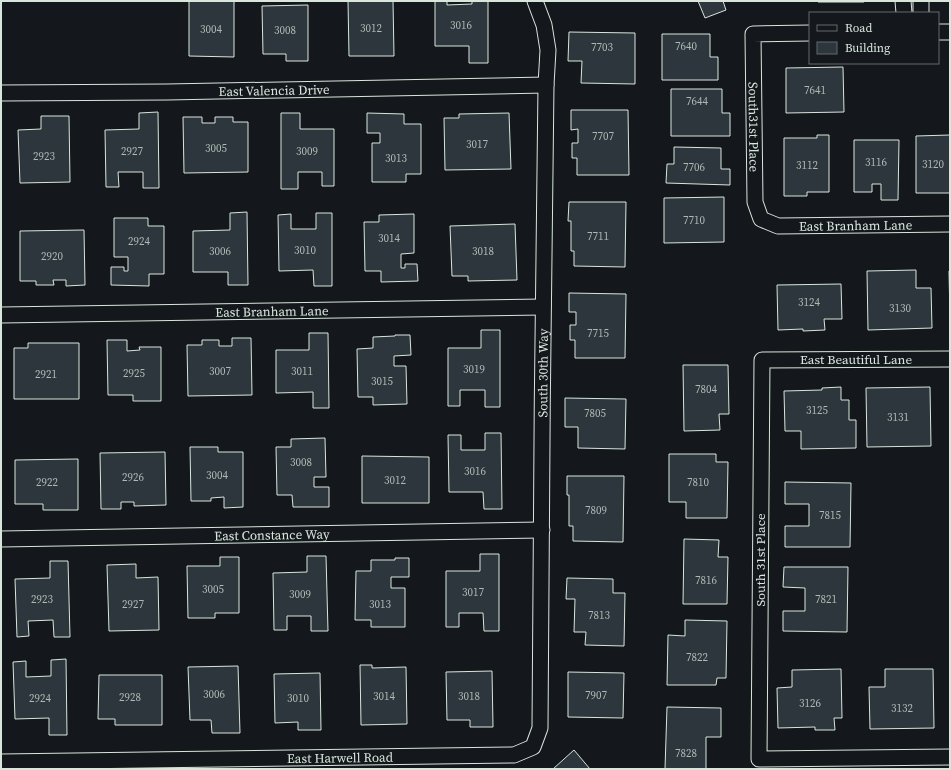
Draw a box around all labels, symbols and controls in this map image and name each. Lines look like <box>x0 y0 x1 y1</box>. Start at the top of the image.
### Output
legend <box>809 12 939 64</box>
house number: 3016 <box>450 18 472 33</box>
text: Road <box>845 20 872 36</box>
house number: 3012 <box>360 21 382 36</box>
house number: 3004 <box>200 22 222 37</box>
house number: 3008 <box>274 23 296 38</box>
house number: 7640 <box>675 39 697 54</box>
house number: 7703 <box>591 40 613 55</box>
text: Building <box>845 40 890 56</box>
street label: East Valencia Drive <box>218 81 330 100</box>
street label: South31st Place <box>745 82 763 173</box>
house number: 7641 <box>804 83 826 98</box>
house number: 7644 <box>686 94 708 109</box>
house number: 7707 <box>592 129 614 144</box>
house number: 3017 <box>466 137 488 152</box>
house number: 3005 <box>205 141 227 156</box>
house number: 2927 <box>121 144 143 159</box>
house number: 3009 <box>296 144 318 159</box>
house number: 2923 <box>33 149 55 164</box>
house number: 3013 <box>385 151 407 166</box>
house number: 3116 <box>865 155 887 170</box>
house number: 3120 <box>922 157 944 172</box>
house number: 3112 <box>796 158 818 173</box>
house number: 7706 <box>683 160 705 175</box>
house number: 7710 <box>683 213 705 228</box>
street label: East Branham Lane <box>799 216 913 235</box>
house number: 7711 <box>587 229 609 244</box>
house number: 3014 <box>378 231 400 246</box>
house number: 2924 <box>128 234 150 249</box>
house number: 3010 <box>294 243 316 258</box>
house number: 3006 <box>209 244 231 259</box>
house number: 3018 <box>472 244 494 259</box>
house number: 2920 <box>41 249 63 264</box>
house number: 3124 <box>798 295 820 310</box>
house number: 3130 <box>889 301 911 316</box>
street label: East Branham Lane <box>215 302 329 321</box>
house number: 7715 <box>587 326 609 341</box>
street label: South 30th Way <box>534 328 552 417</box>
street label: East Beautiful Lane <box>800 351 912 368</box>
house number: 3019 <box>463 362 485 377</box>
house number: 3007 <box>209 364 231 379</box>
house number: 3011 <box>291 364 313 379</box>
house number: 2925 <box>123 366 145 381</box>
house number: 2921 <box>35 367 57 382</box>
house number: 3015 <box>371 374 393 389</box>
house number: 7804 <box>695 382 717 397</box>
house number: 3125 <box>806 403 828 418</box>
house number: 7805 <box>584 406 606 421</box>
house number: 3131 <box>887 410 909 425</box>
house number: 3008 <box>290 455 312 470</box>
house number: 3016 <box>464 464 486 479</box>
house number: 3004 <box>206 468 228 483</box>
house number: 2926 <box>122 470 144 485</box>
house number: 3012 <box>384 473 406 488</box>
house number: 2922 <box>36 475 58 490</box>
house number: 7810 <box>687 475 709 490</box>
house number: 7809 <box>585 503 607 518</box>
house number: 7815 <box>819 508 841 523</box>
street label: South 31st Place <box>752 513 769 607</box>
street label: East Constance Way <box>214 526 330 544</box>
house number: 7816 <box>695 573 717 588</box>
house number: 3005 <box>202 582 224 597</box>
house number: 3017 <box>462 585 484 600</box>
house number: 3009 <box>289 587 311 602</box>
house number: 2923 <box>31 592 53 607</box>
house number: 7821 <box>815 592 837 607</box>
house number: 2927 <box>122 597 144 612</box>
house number: 3013 <box>369 597 391 612</box>
house number: 7813 <box>588 608 610 623</box>
house number: 7822 <box>686 650 708 665</box>
house number: 3006 <box>203 687 225 702</box>
house number: 7907 <box>585 688 607 703</box>
house number: 3014 <box>373 689 395 704</box>
house number: 3018 <box>458 689 480 704</box>
house number: 2928 <box>119 690 141 705</box>
house number: 2924 <box>29 691 51 706</box>
house number: 3010 <box>287 691 309 706</box>
house number: 3126 <box>799 696 821 711</box>
house number: 3132 <box>891 701 913 716</box>
house number: 7828 <box>675 746 697 761</box>
street label: East Harwell Road <box>287 749 394 767</box>

